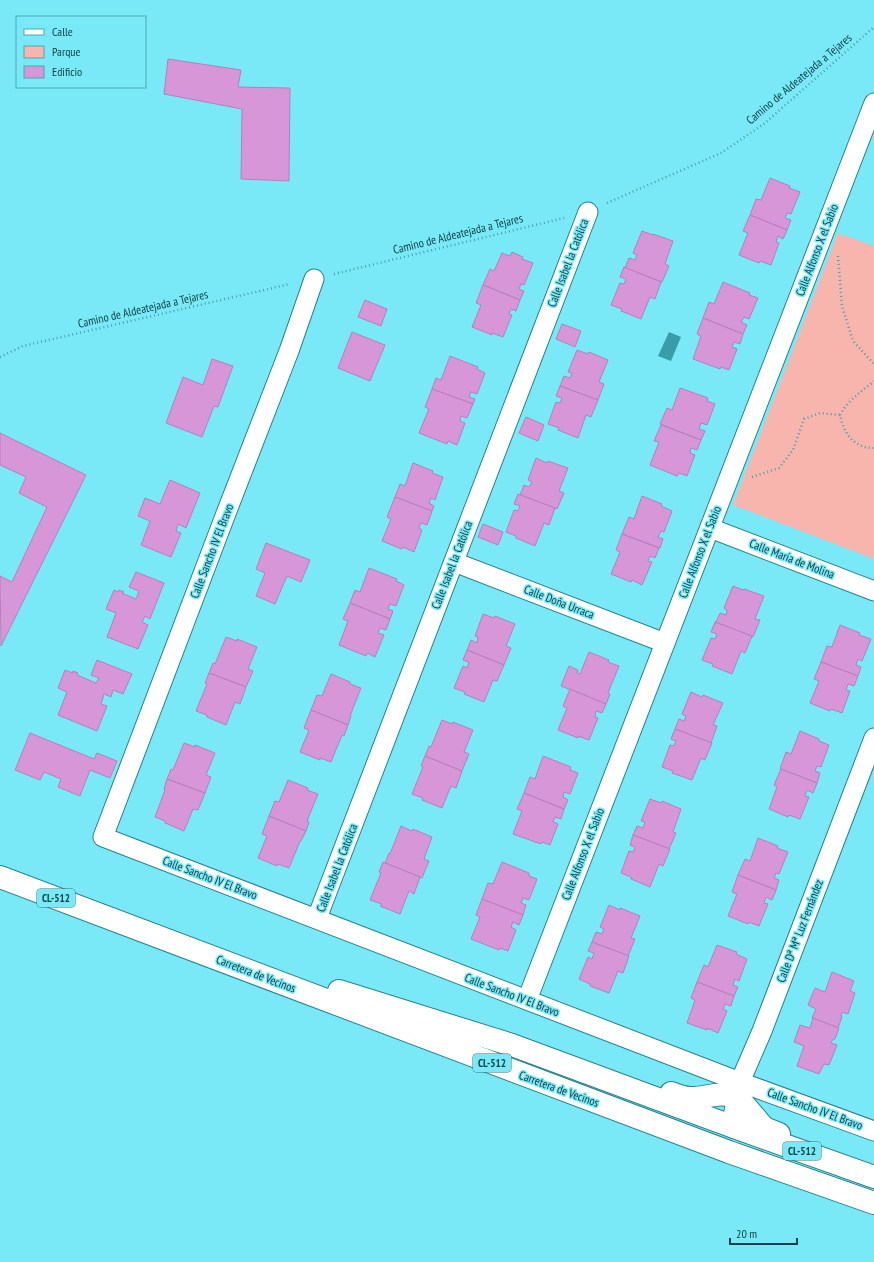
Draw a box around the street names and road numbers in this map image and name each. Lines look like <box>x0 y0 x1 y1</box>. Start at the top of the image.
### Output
street label: Camino de Aldeatejada a Tejares <box>743 30 855 127</box>
street label: Calle Alfonso X el Sabio <box>792 201 841 298</box>
street label: Camino de Aldeatejada a Tejares <box>391 210 524 257</box>
street label: Calle Isabel la Católica <box>544 216 591 309</box>
street label: Camino de Aldeatejada a Tejares <box>76 286 209 331</box>
street label: Calle Sancho IV El Bravo <box>187 501 237 600</box>
street label: Calle Alfonso X el Sabio <box>675 503 724 600</box>
street label: Calle Isabel la Católica <box>428 518 475 611</box>
street label: Calle María de Molina <box>748 535 837 582</box>
street label: Calle Doña Urraca <box>522 581 597 622</box>
street label: Calle Alfonso X el Sabio <box>558 805 607 902</box>
street label: Calle Isabel la Católica <box>313 821 360 914</box>
street label: Calle Sancho IV El Bravo <box>161 853 260 903</box>
street label: Calle Dª Mª Luz Fernández <box>773 877 826 985</box>
road number: CL-512 <box>37 889 75 907</box>
street label: Carretera de Vecinos <box>214 951 298 996</box>
street label: Calle Sancho IV El Bravo <box>463 970 562 1020</box>
road number: CL-512 <box>473 1054 511 1072</box>
street label: Carretera de Vecinos <box>517 1067 601 1110</box>
street label: Calle Sancho IV El Bravo <box>765 1084 865 1133</box>
road number: CL-512 <box>783 1142 821 1160</box>

